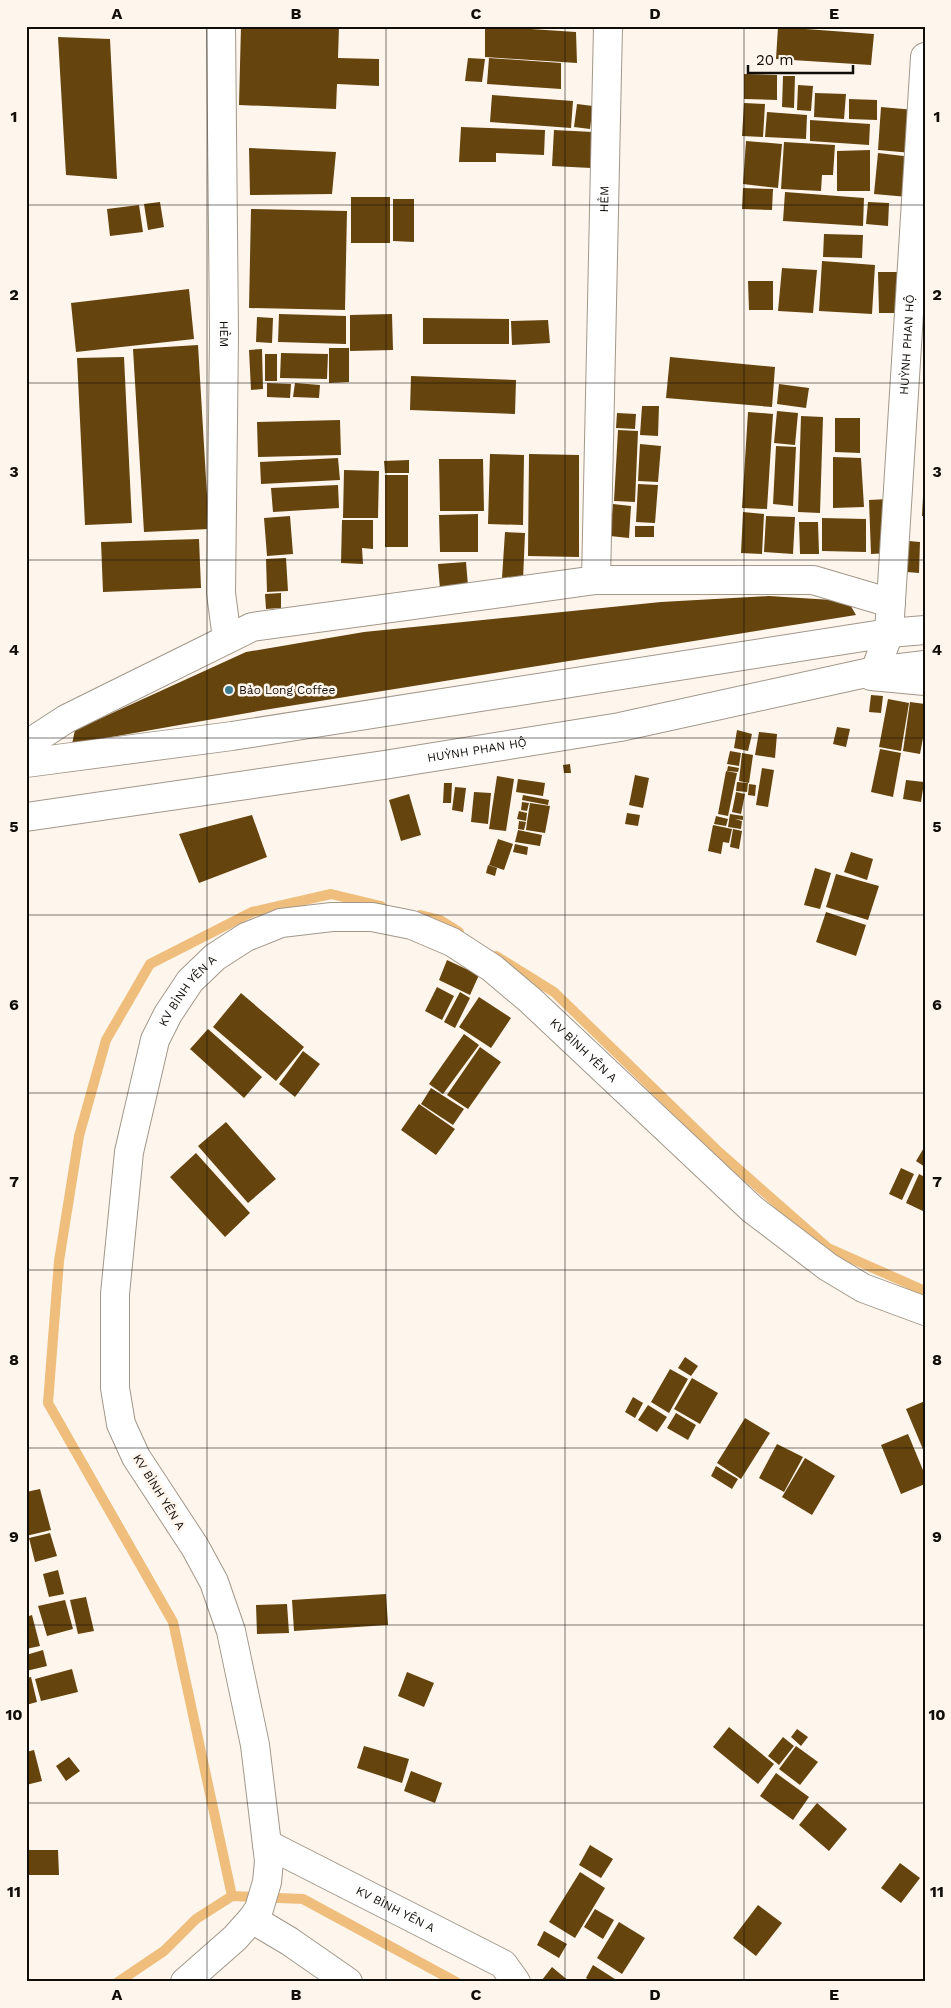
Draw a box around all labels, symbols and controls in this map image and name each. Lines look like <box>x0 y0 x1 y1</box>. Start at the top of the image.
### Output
text: A <box>112 4 123 23</box>
text: B <box>291 4 302 23</box>
text: C <box>471 4 482 23</box>
text: D <box>649 4 661 23</box>
text: E <box>829 4 839 23</box>
scale bar <box>748 42 854 74</box>
text: 20 m <box>756 51 794 69</box>
text: 1 <box>11 107 17 126</box>
text: 1 <box>934 107 940 126</box>
street label: HẺM <box>597 186 612 213</box>
text: 2 <box>9 285 19 304</box>
text: 2 <box>932 285 942 304</box>
street label: HUỲNH PHAN HỘ <box>897 294 917 395</box>
street label: HẺM <box>217 321 231 347</box>
text: 3 <box>9 462 19 481</box>
text: 3 <box>932 462 942 481</box>
text: 4 <box>9 640 19 659</box>
text: 4 <box>932 640 942 659</box>
place label: Bảo Long Coffee <box>239 683 336 697</box>
marker: Bảo Long Coffee <box>223 684 235 696</box>
street label: HUỲNH PHAN HỘ <box>426 735 528 765</box>
text: 5 <box>9 817 19 836</box>
text: 5 <box>932 817 942 836</box>
street label: KV BÌNH YÊN A <box>156 952 219 1029</box>
text: 6 <box>9 995 19 1014</box>
text: 6 <box>932 995 942 1014</box>
street label: KV BÌNH YÊN A <box>547 1016 620 1085</box>
text: 7 <box>9 1172 19 1191</box>
text: 7 <box>932 1172 942 1191</box>
text: 8 <box>9 1350 19 1369</box>
text: 8 <box>932 1350 942 1369</box>
street label: KV BÌNH YÊN A <box>130 1452 188 1532</box>
text: 9 <box>9 1527 19 1546</box>
text: 9 <box>932 1527 942 1546</box>
text: 10 <box>5 1705 23 1724</box>
text: 10 <box>928 1705 946 1724</box>
text: 11 <box>7 1882 21 1901</box>
text: 11 <box>930 1882 944 1901</box>
street label: KV BÌNH YÊN A <box>354 1883 437 1935</box>
text: A <box>112 1985 123 2004</box>
text: B <box>291 1985 302 2004</box>
text: C <box>471 1985 482 2004</box>
text: D <box>649 1985 661 2004</box>
text: E <box>829 1985 839 2004</box>

